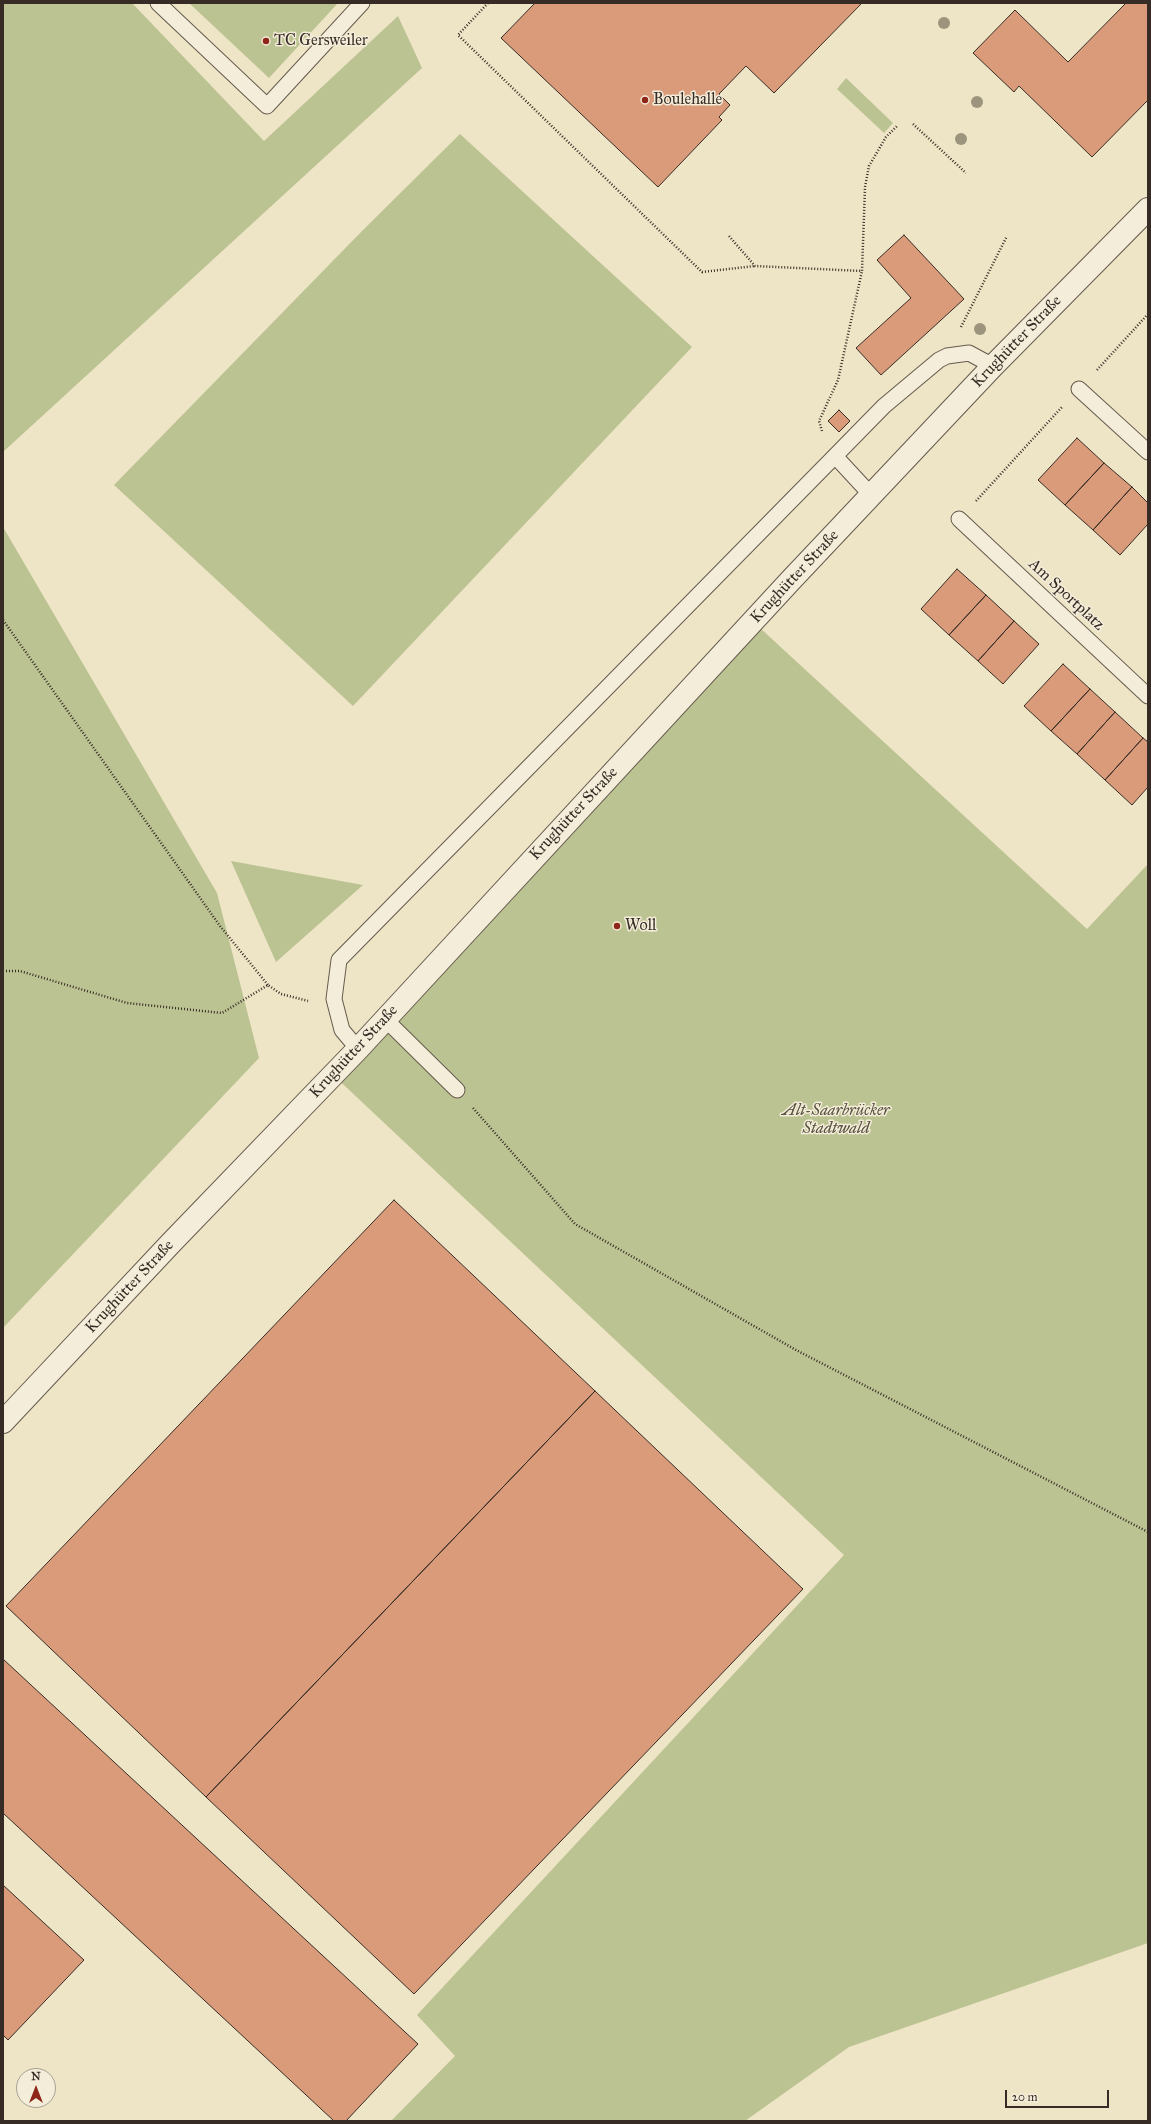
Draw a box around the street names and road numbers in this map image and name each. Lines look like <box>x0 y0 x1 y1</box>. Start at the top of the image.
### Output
street label: Krughütter Straße <box>968 292 1066 392</box>
street label: Krughütter Straße <box>747 526 843 628</box>
street label: Am Sportplatz <box>1024 555 1108 635</box>
street label: Krughütter Straße <box>526 763 622 865</box>
street label: Krughütter Straße <box>306 1001 402 1103</box>
street label: Krughütter Straße <box>82 1236 178 1338</box>

